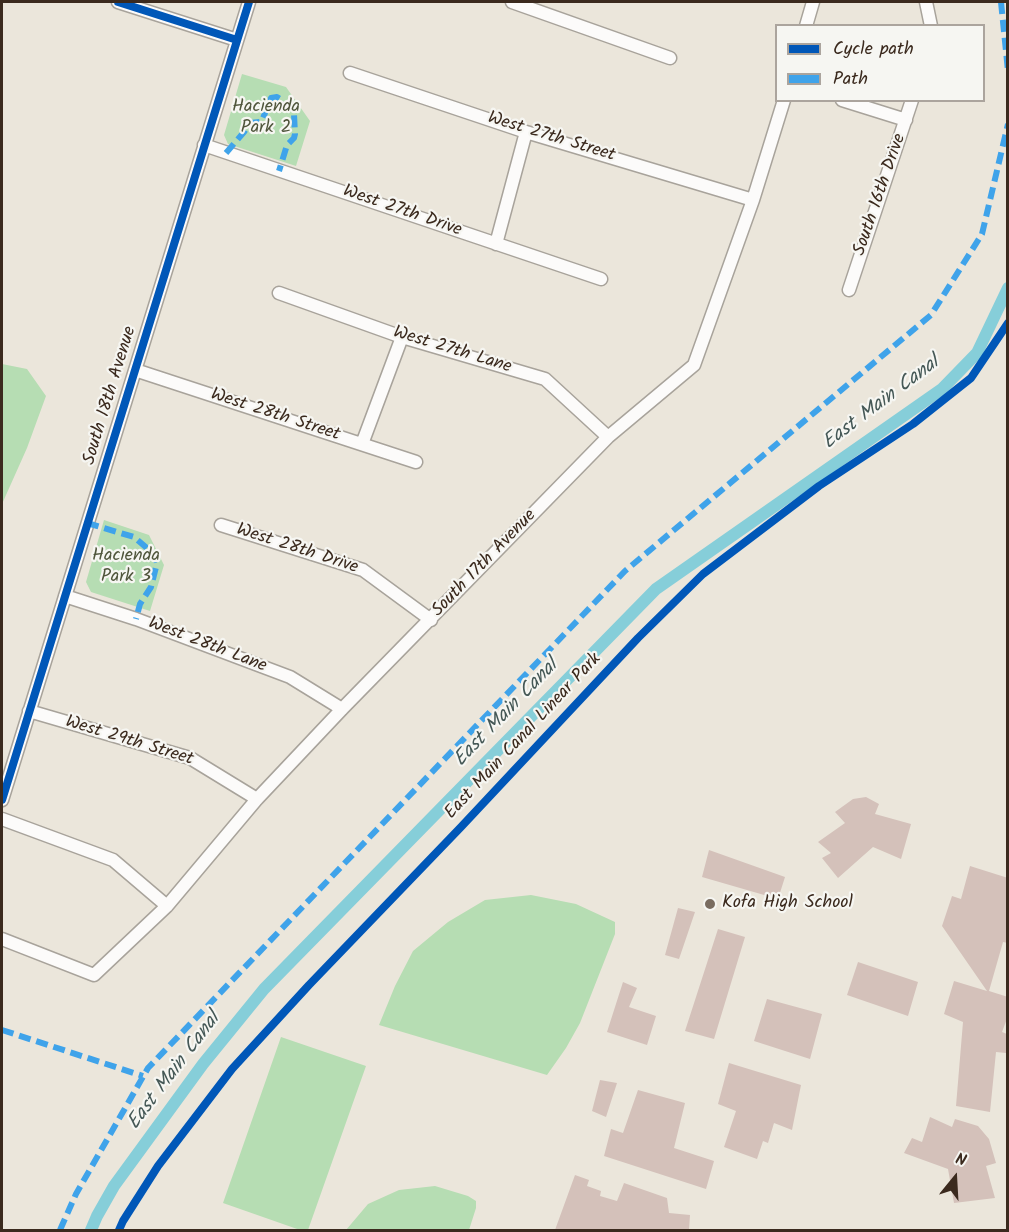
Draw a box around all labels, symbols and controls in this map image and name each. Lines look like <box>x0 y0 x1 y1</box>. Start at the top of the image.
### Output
legend <box>775 24 985 102</box>
text: Cycle path <box>833 35 914 64</box>
text: Path <box>833 65 868 94</box>
park label: Hacienda Park 2 <box>232 97 300 140</box>
street label: West 27th Street <box>485 108 617 168</box>
street label: South 16th Drive <box>850 131 912 259</box>
street label: West 27th Drive <box>340 182 464 242</box>
street label: West 27th Lane <box>390 323 514 379</box>
street label: South 18th Avenue <box>80 324 142 468</box>
water label: East Main Canal <box>819 352 945 456</box>
street label: West 28th Street <box>208 385 342 447</box>
street label: South 17th Avenue <box>428 506 542 622</box>
street label: West 28th Drive <box>233 520 361 580</box>
park label: Hacienda Park 3 <box>92 546 160 588</box>
street label: West 28th Lane <box>145 613 269 679</box>
street label: East Main Canal Linear Park <box>441 649 607 825</box>
water label: East Main Canal <box>450 655 564 773</box>
street label: West 29th Street <box>62 712 196 772</box>
place label: Kofa High School <box>722 893 853 915</box>
marker: Kofa High School <box>703 897 717 911</box>
water label: East Main Canal <box>123 1009 227 1135</box>
text: N <box>952 1147 969 1174</box>
north arrow <box>925 1148 985 1208</box>

